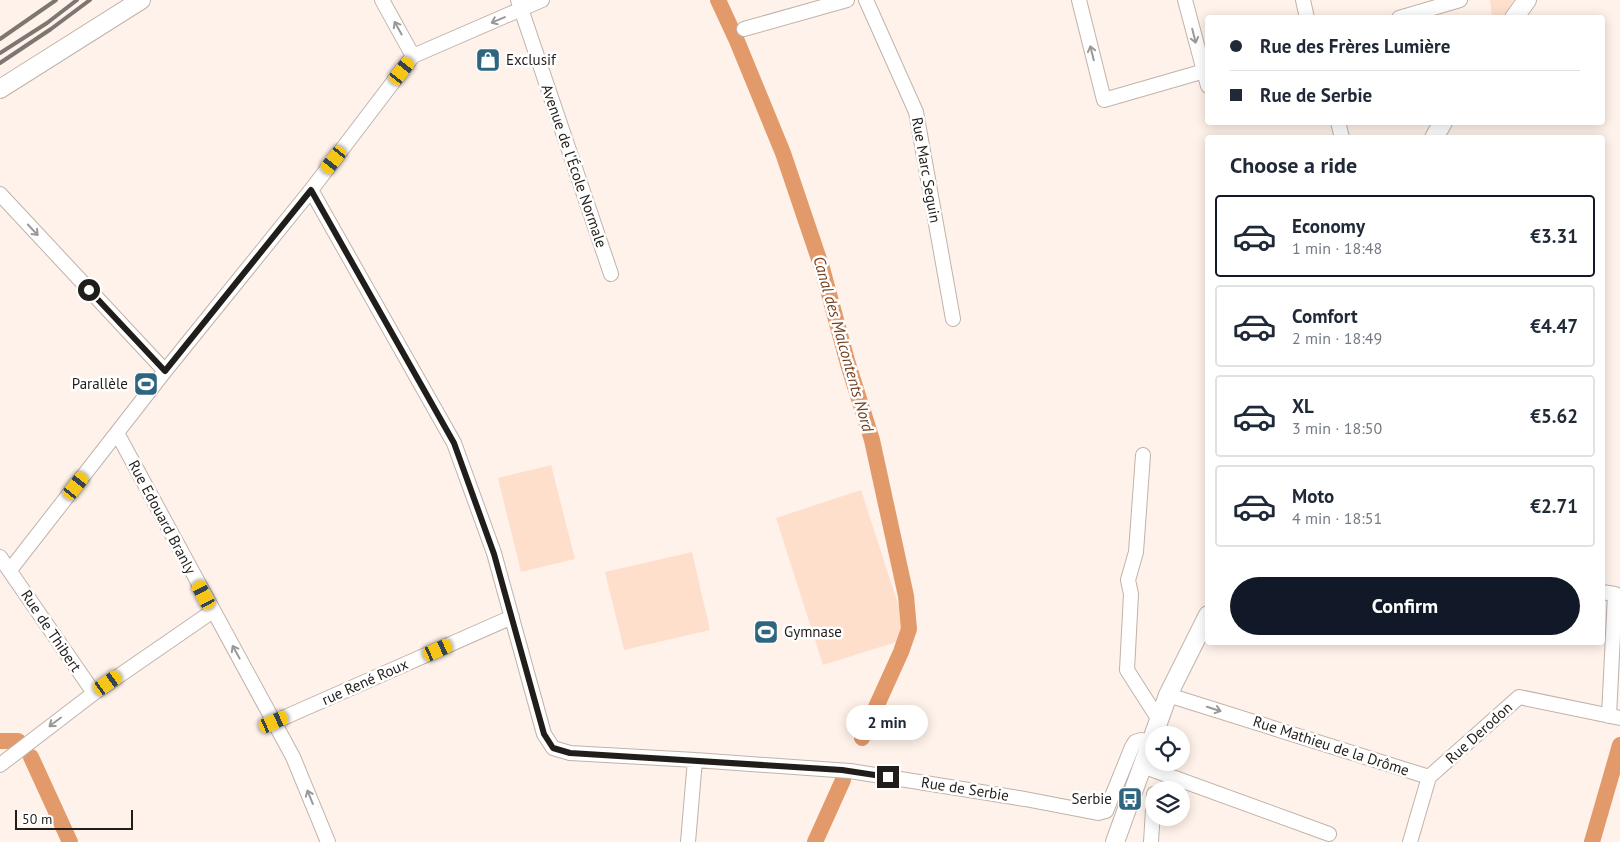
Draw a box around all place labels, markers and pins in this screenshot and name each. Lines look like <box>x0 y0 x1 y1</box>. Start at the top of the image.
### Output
shop icon: Exclusif <box>475 47 501 73</box>
place label: Exclusif <box>506 50 557 69</box>
sports icon: Parallèle <box>133 371 159 397</box>
place label: Parallèle <box>72 374 128 393</box>
sports icon: Gymnase <box>753 619 779 645</box>
place label: Gymnase <box>784 622 842 641</box>
bus stop icon: Serbie <box>1117 786 1143 812</box>
place label: Serbie <box>1072 789 1112 808</box>

